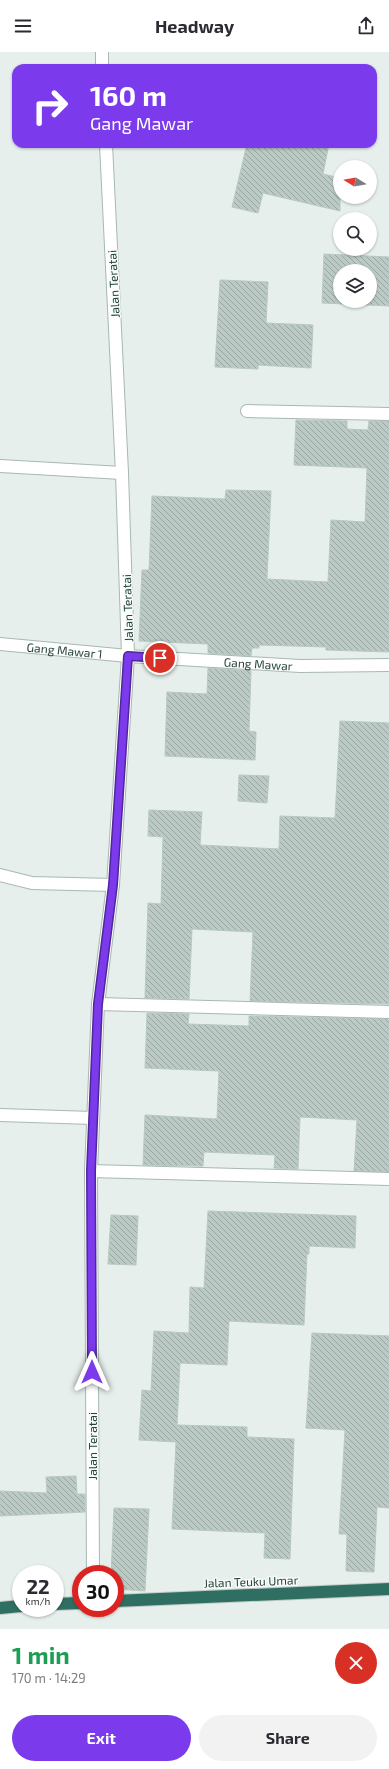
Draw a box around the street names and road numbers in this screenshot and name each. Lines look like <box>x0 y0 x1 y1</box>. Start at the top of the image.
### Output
street label: Jalan Teratai <box>104 250 122 318</box>
street label: Jalan Teratai <box>119 574 135 642</box>
street label: Gang Mawar 1 <box>26 640 103 661</box>
street label: Gang Mawar <box>223 655 293 673</box>
street label: Jalan Teratai <box>85 1412 99 1480</box>
street label: Jalan Teuku Umar <box>203 1572 299 1590</box>

